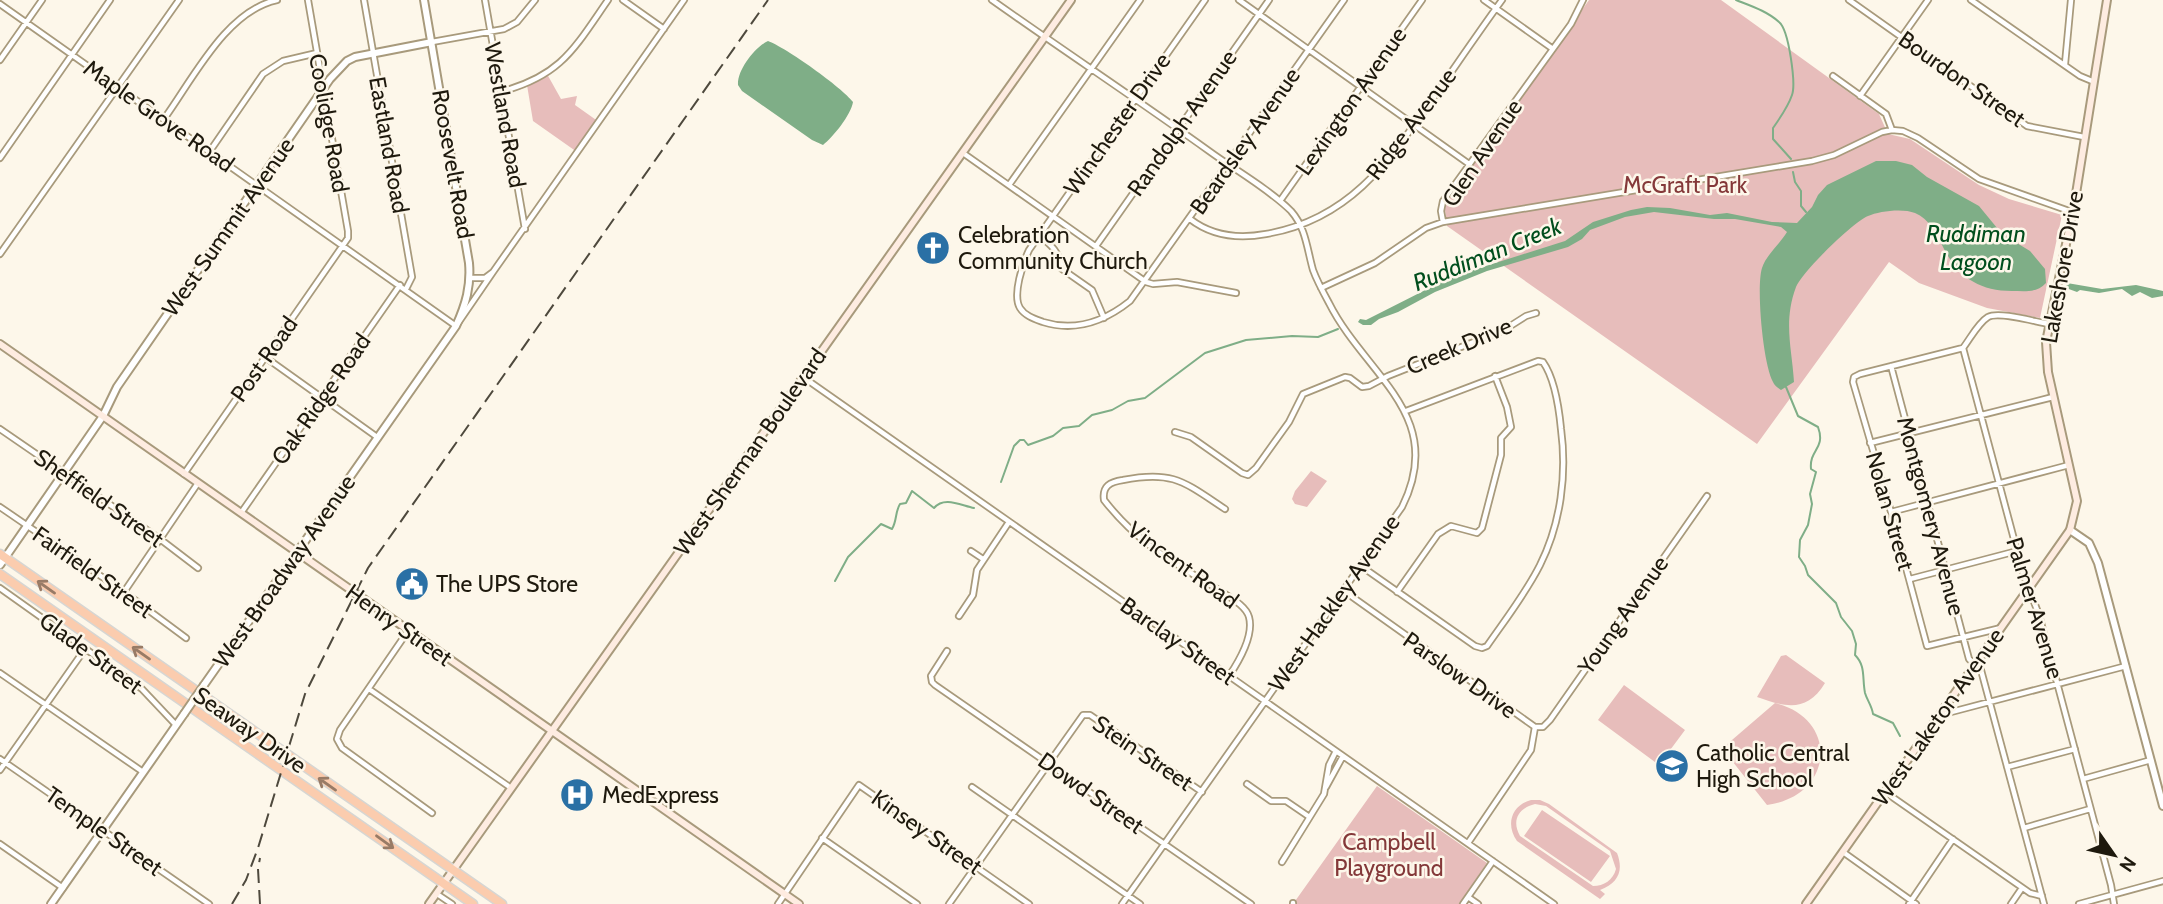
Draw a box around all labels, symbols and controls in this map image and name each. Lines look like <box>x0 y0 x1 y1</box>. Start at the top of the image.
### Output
street label: Lexington Avenue <box>1290 21 1413 180</box>
street label: Bourdon Street <box>1893 25 2031 133</box>
street label: Westland Road <box>478 40 532 190</box>
street label: Randolph Avenue <box>1121 44 1243 201</box>
street label: Winchester Drive <box>1058 47 1176 200</box>
street label: Coolidge Road <box>303 51 355 195</box>
street label: Maple Grove Road <box>78 54 240 178</box>
street label: Beardsley Avenue <box>1184 62 1306 220</box>
street label: Ridge Avenue <box>1360 62 1462 185</box>
street label: Eastland Road <box>363 75 415 215</box>
street label: Roosevelt Road <box>426 87 480 241</box>
street label: Glen Avenue <box>1436 94 1528 212</box>
street label: West Summit Avenue <box>156 132 300 322</box>
park label: McGraft Park <box>1623 171 1748 199</box>
street label: Lakeshore Drive <box>2035 188 2089 345</box>
water label: Ruddiman Creek <box>1408 211 1566 297</box>
water label: Ruddiman Lagoon <box>1926 219 2026 276</box>
place label: Celebration Community Church <box>958 221 1148 275</box>
church icon: Celebration Community Church <box>914 229 952 267</box>
street label: Post Road <box>224 311 304 407</box>
street label: Creek Drive <box>1402 311 1516 381</box>
street label: Oak Ridge Road <box>265 328 377 470</box>
street label: West Sherman Boulevard <box>668 343 832 561</box>
street label: Montgomery Avenue <box>1891 414 1971 619</box>
street label: Sheffield Street <box>29 443 169 553</box>
street label: Nolan Street <box>1860 448 1920 574</box>
street label: West Broadway Avenue <box>207 469 361 673</box>
street label: West Hackley Avenue <box>1262 509 1406 697</box>
street label: Vincent Road <box>1122 515 1244 615</box>
street label: Fairfield Street <box>27 520 159 624</box>
street label: Palmer Avenue <box>2000 534 2070 682</box>
street label: Young Avenue <box>1571 550 1674 680</box>
public building icon: The UPS Store <box>393 565 431 603</box>
place label: The UPS Store <box>436 570 578 598</box>
street label: Henry Street <box>340 578 458 672</box>
one-way arrow <box>37 580 56 594</box>
street label: Barclay Street <box>1115 591 1241 691</box>
street label: Glade Street <box>34 606 148 700</box>
street label: West Laketon Avenue <box>1866 623 2010 811</box>
street label: Parslow Drive <box>1398 626 1522 724</box>
one-way arrow <box>132 646 151 660</box>
street label: Seaway Drive <box>188 681 312 779</box>
street label: Stein Street <box>1088 709 1199 797</box>
place label: Catholic Central High School <box>1696 739 1850 793</box>
street label: Dowd Street <box>1033 746 1149 840</box>
school or university icon: Catholic Central High School <box>1653 747 1691 785</box>
hospital icon: MedExpress <box>558 776 596 814</box>
one-way arrow <box>318 777 337 791</box>
street label: Temple Street <box>40 780 168 882</box>
place label: MedExpress <box>602 781 719 809</box>
street label: Kinsey Street <box>866 784 988 880</box>
north arrow <box>2079 820 2149 890</box>
park label: Campbell Playground <box>1334 828 1444 882</box>
one-way arrow <box>375 835 394 849</box>
text: N <box>2114 852 2141 876</box>

